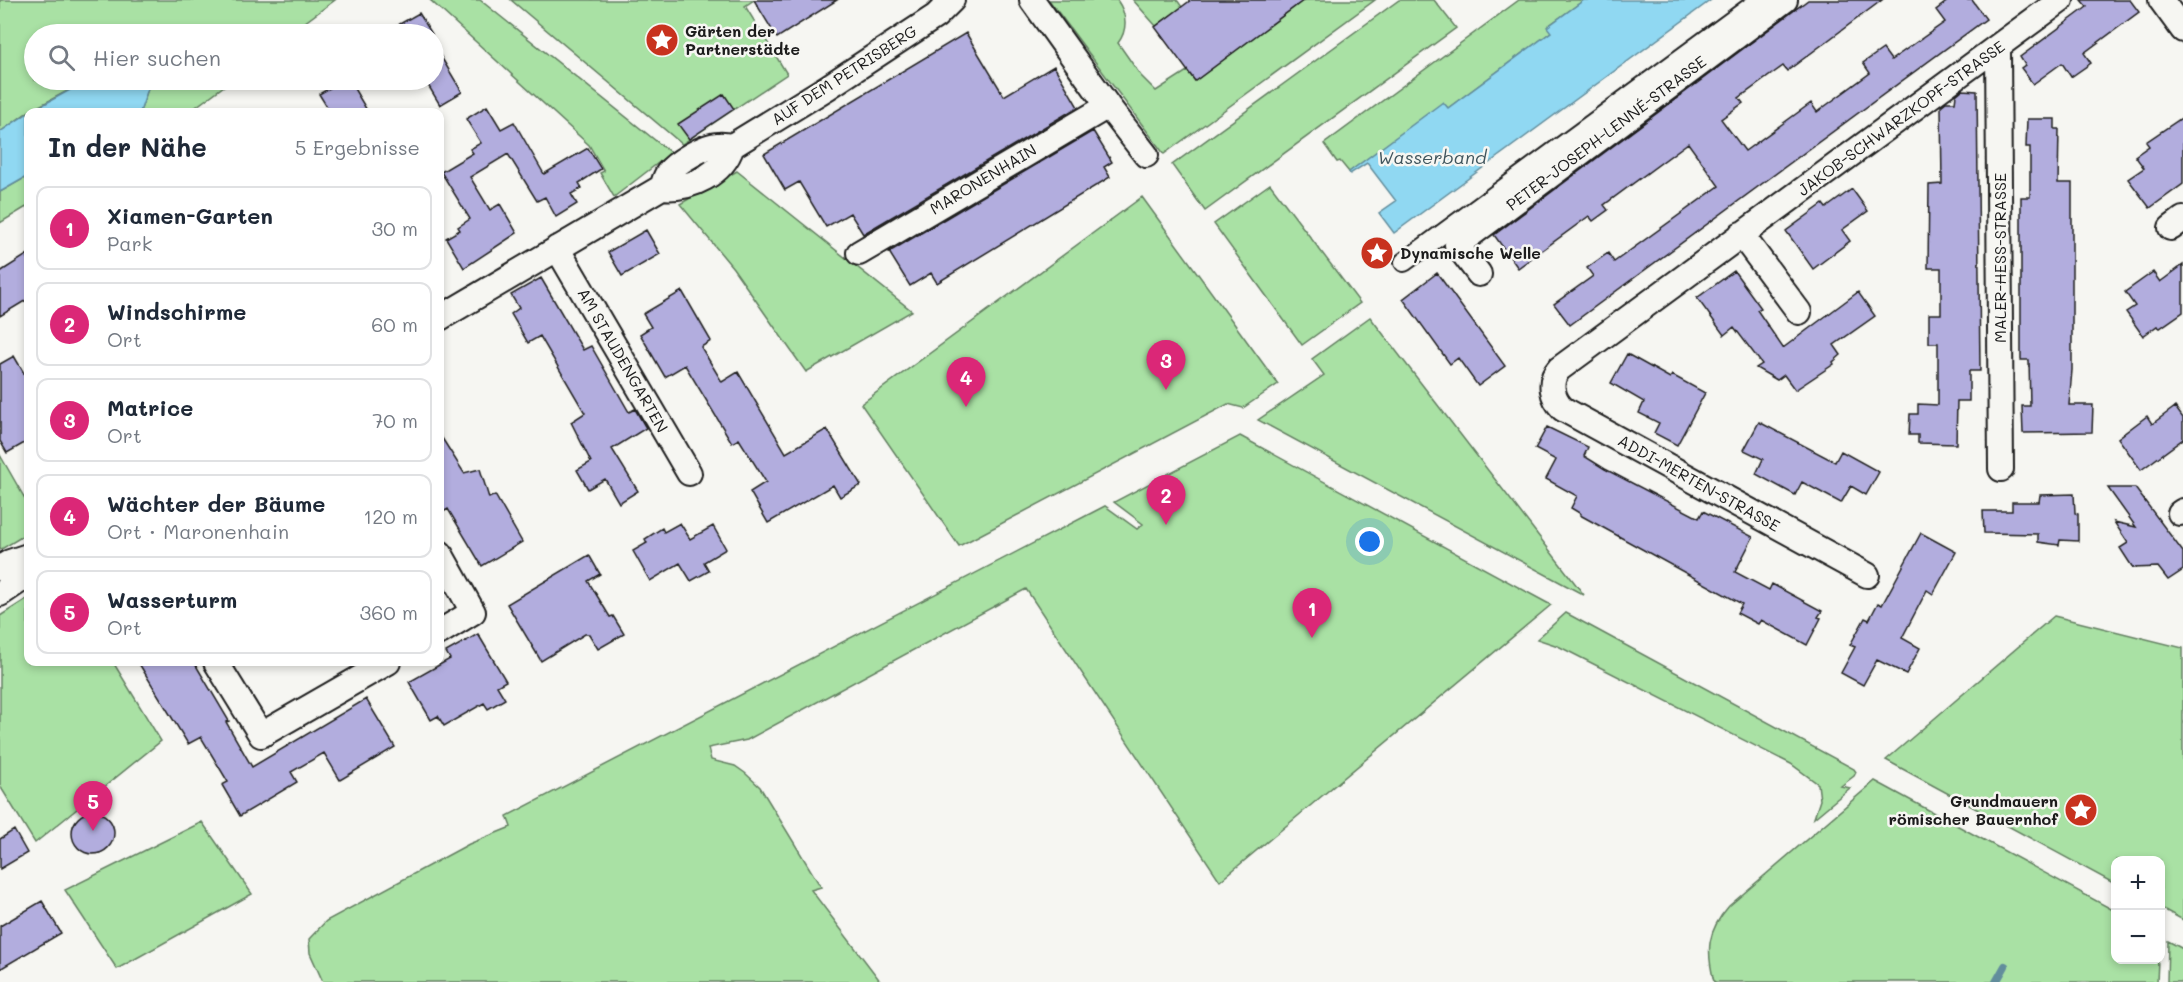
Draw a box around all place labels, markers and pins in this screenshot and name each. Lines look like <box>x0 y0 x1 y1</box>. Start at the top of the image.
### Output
place label: Gärten der Partnerstädte <box>685 20 800 59</box>
place icon: Gärten der Partnerstädte <box>644 22 680 58</box>
place icon: Dynamische Welle <box>1359 235 1395 271</box>
place label: Dynamische Welle <box>1400 242 1541 263</box>
pin: 3 <box>1146 340 1186 390</box>
pin: 4 <box>946 358 986 407</box>
pin: 2 <box>1146 476 1186 525</box>
pin: 1 <box>1292 588 1332 638</box>
pin: 5 <box>74 782 112 831</box>
place label: Grundmauern römischer Bauernhof <box>1889 790 2059 829</box>
place icon: Grundmauern römischer Bauernhof <box>2063 792 2099 828</box>

